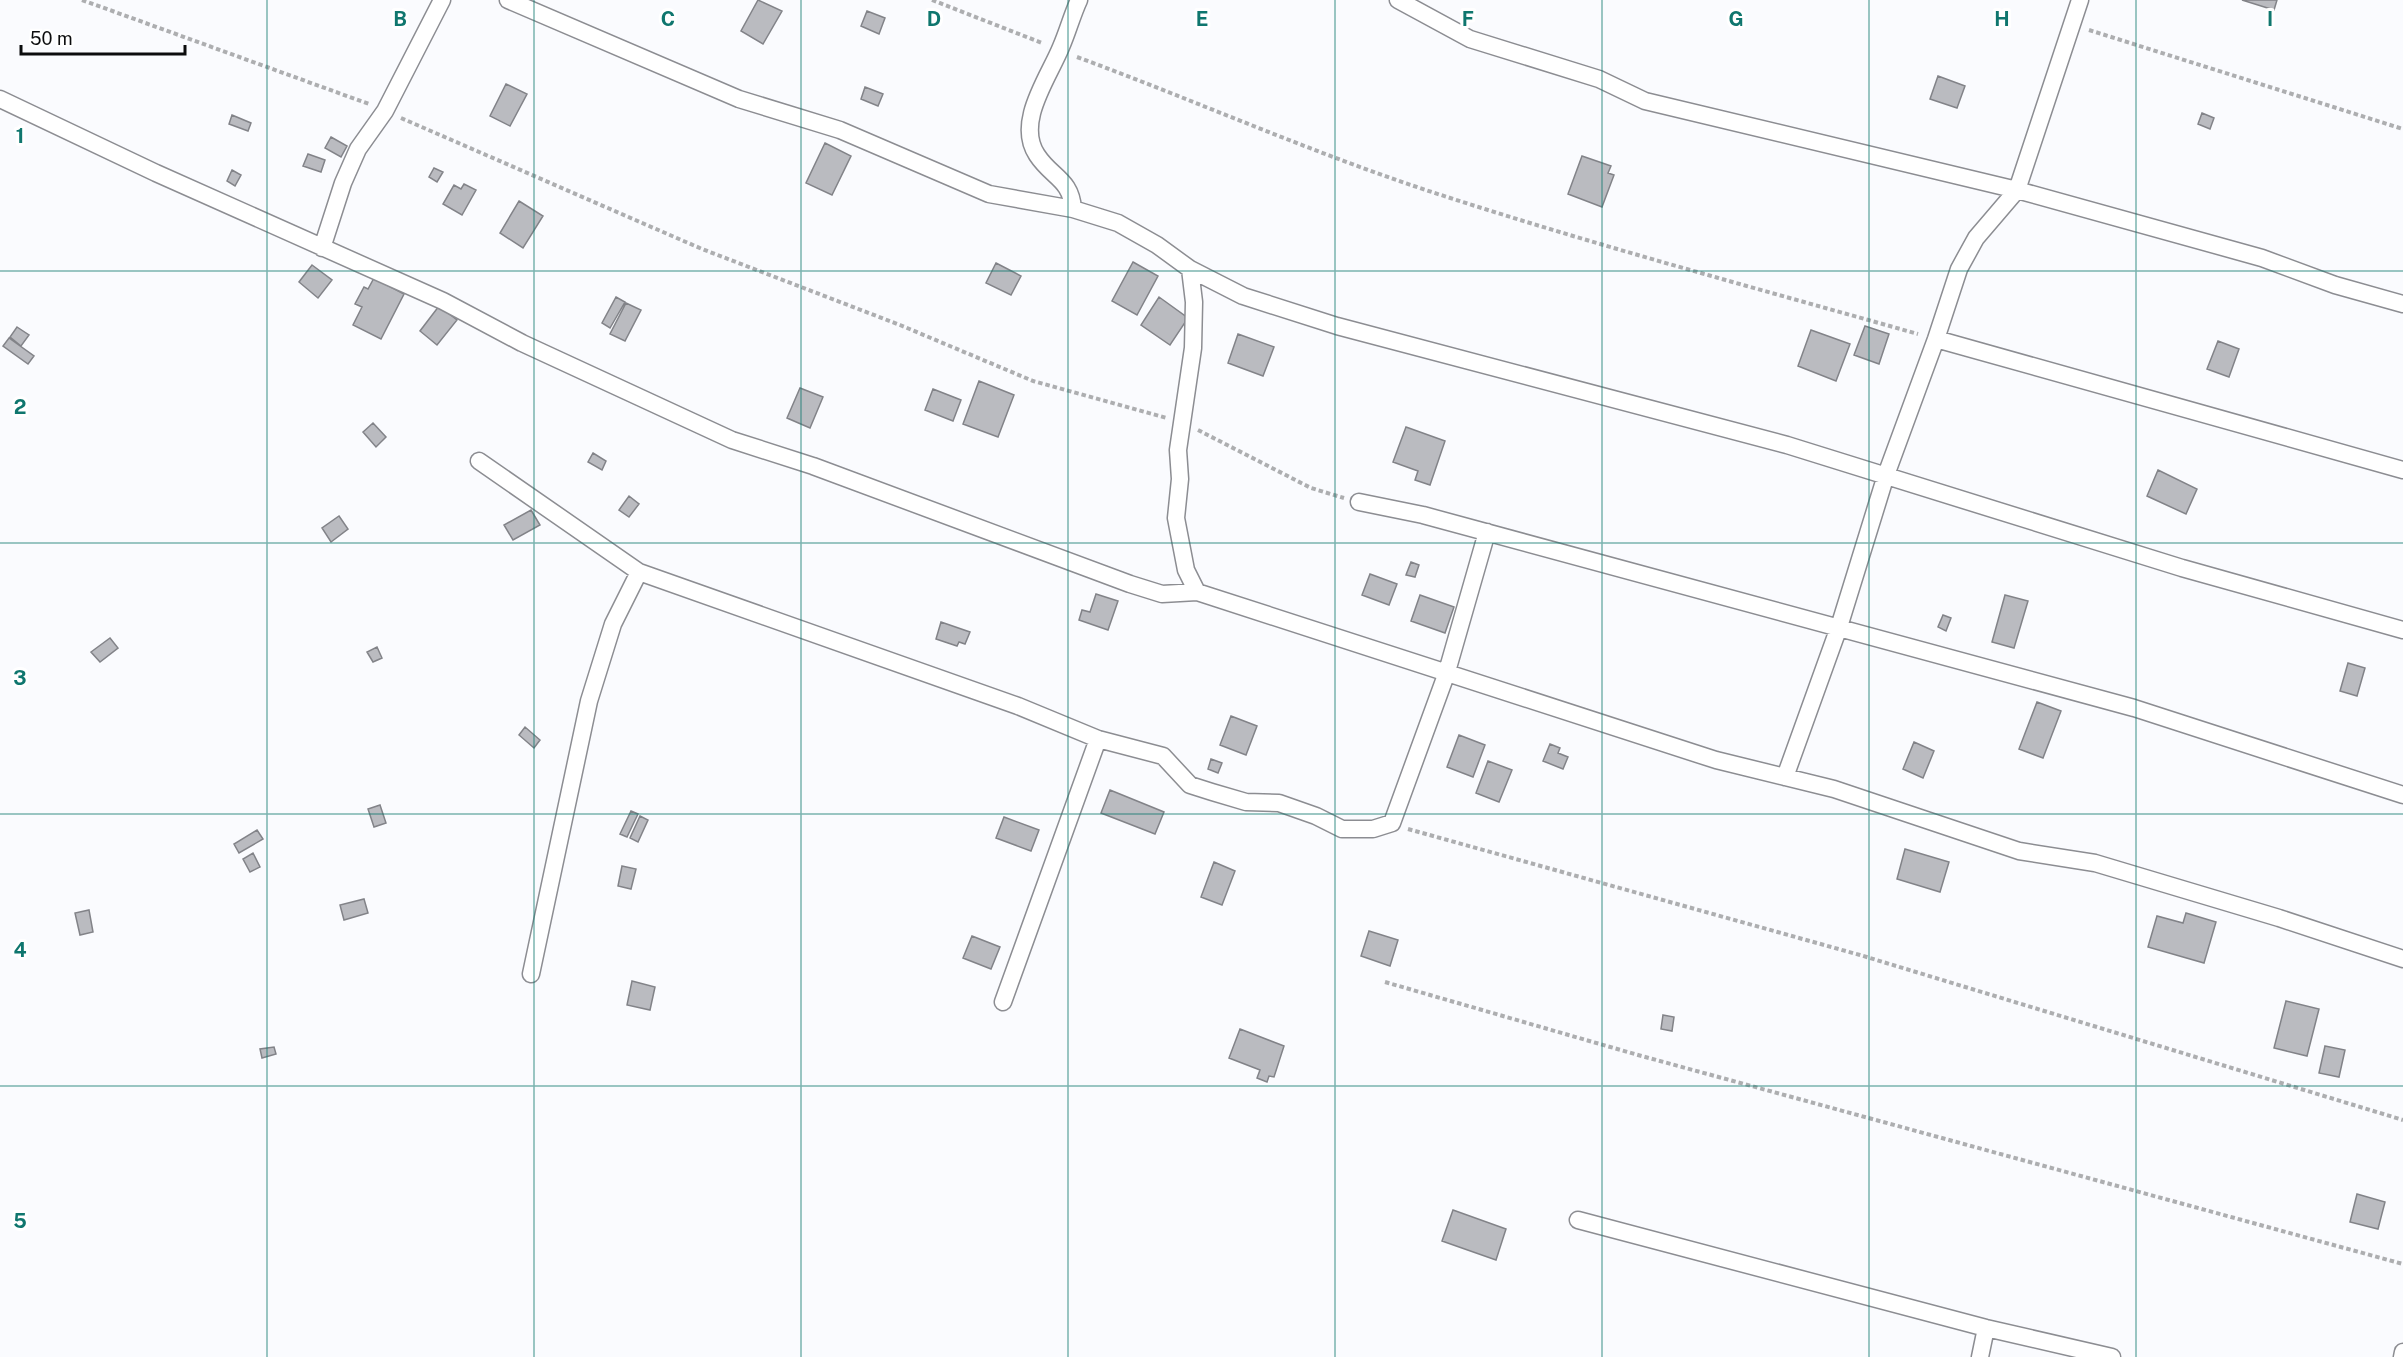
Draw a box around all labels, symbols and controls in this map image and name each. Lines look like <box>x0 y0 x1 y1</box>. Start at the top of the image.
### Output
text: B <box>393 7 407 31</box>
text: C <box>661 7 675 31</box>
text: D <box>927 7 941 31</box>
text: E <box>1196 7 1208 31</box>
text: F <box>1462 7 1474 31</box>
text: G <box>1728 7 1744 31</box>
text: H <box>1994 7 2010 31</box>
text: I <box>2267 7 2273 31</box>
scale bar <box>21 18 184 56</box>
text: 50 m <box>30 28 73 49</box>
text: 1 <box>16 124 24 148</box>
text: 2 <box>14 395 26 419</box>
text: 3 <box>13 666 27 690</box>
text: 4 <box>13 938 27 962</box>
text: 5 <box>13 1209 27 1233</box>

